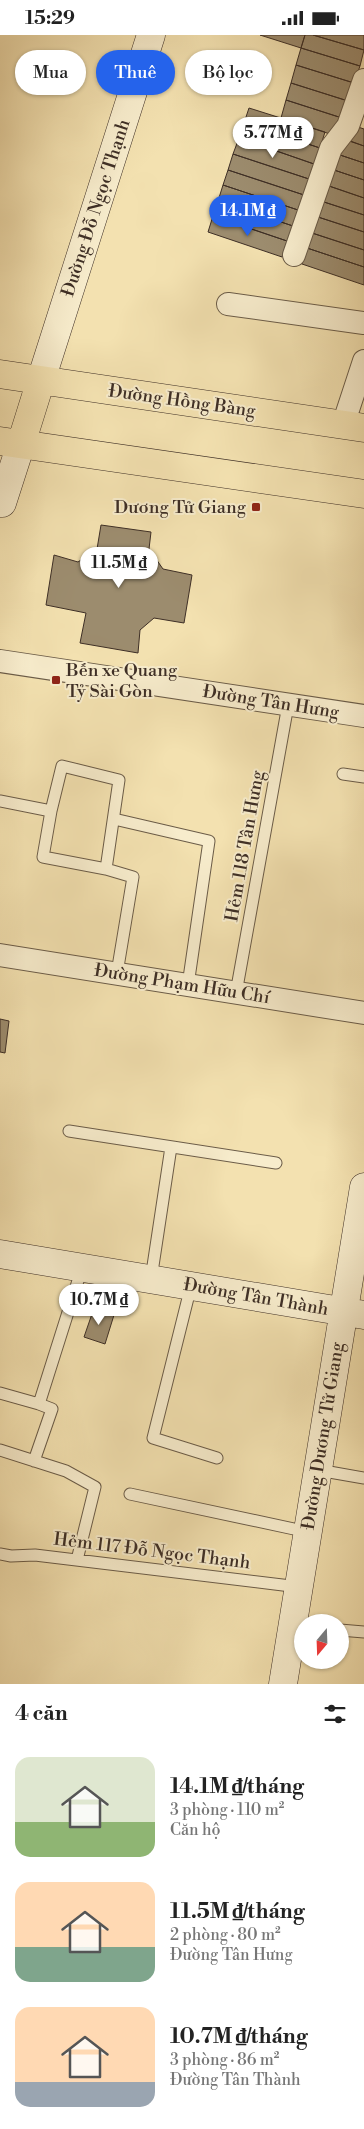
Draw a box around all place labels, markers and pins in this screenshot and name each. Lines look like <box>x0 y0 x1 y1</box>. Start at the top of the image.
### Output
pin: 5.77M ₫ <box>227 117 319 159</box>
pin: 14.1M ₫ <box>202 195 294 237</box>
place label: Dương Tử Giang <box>114 496 247 519</box>
marker: Dương Tử Giang <box>250 501 262 513</box>
pin: 11.5M ₫ <box>73 547 165 589</box>
place label: Bến xe Quang Tỷ Sài Gòn <box>65 659 178 703</box>
marker: Bến xe Quang Tỷ Sài Gòn <box>50 674 62 686</box>
pin: 10.7M ₫ <box>53 1283 145 1326</box>

